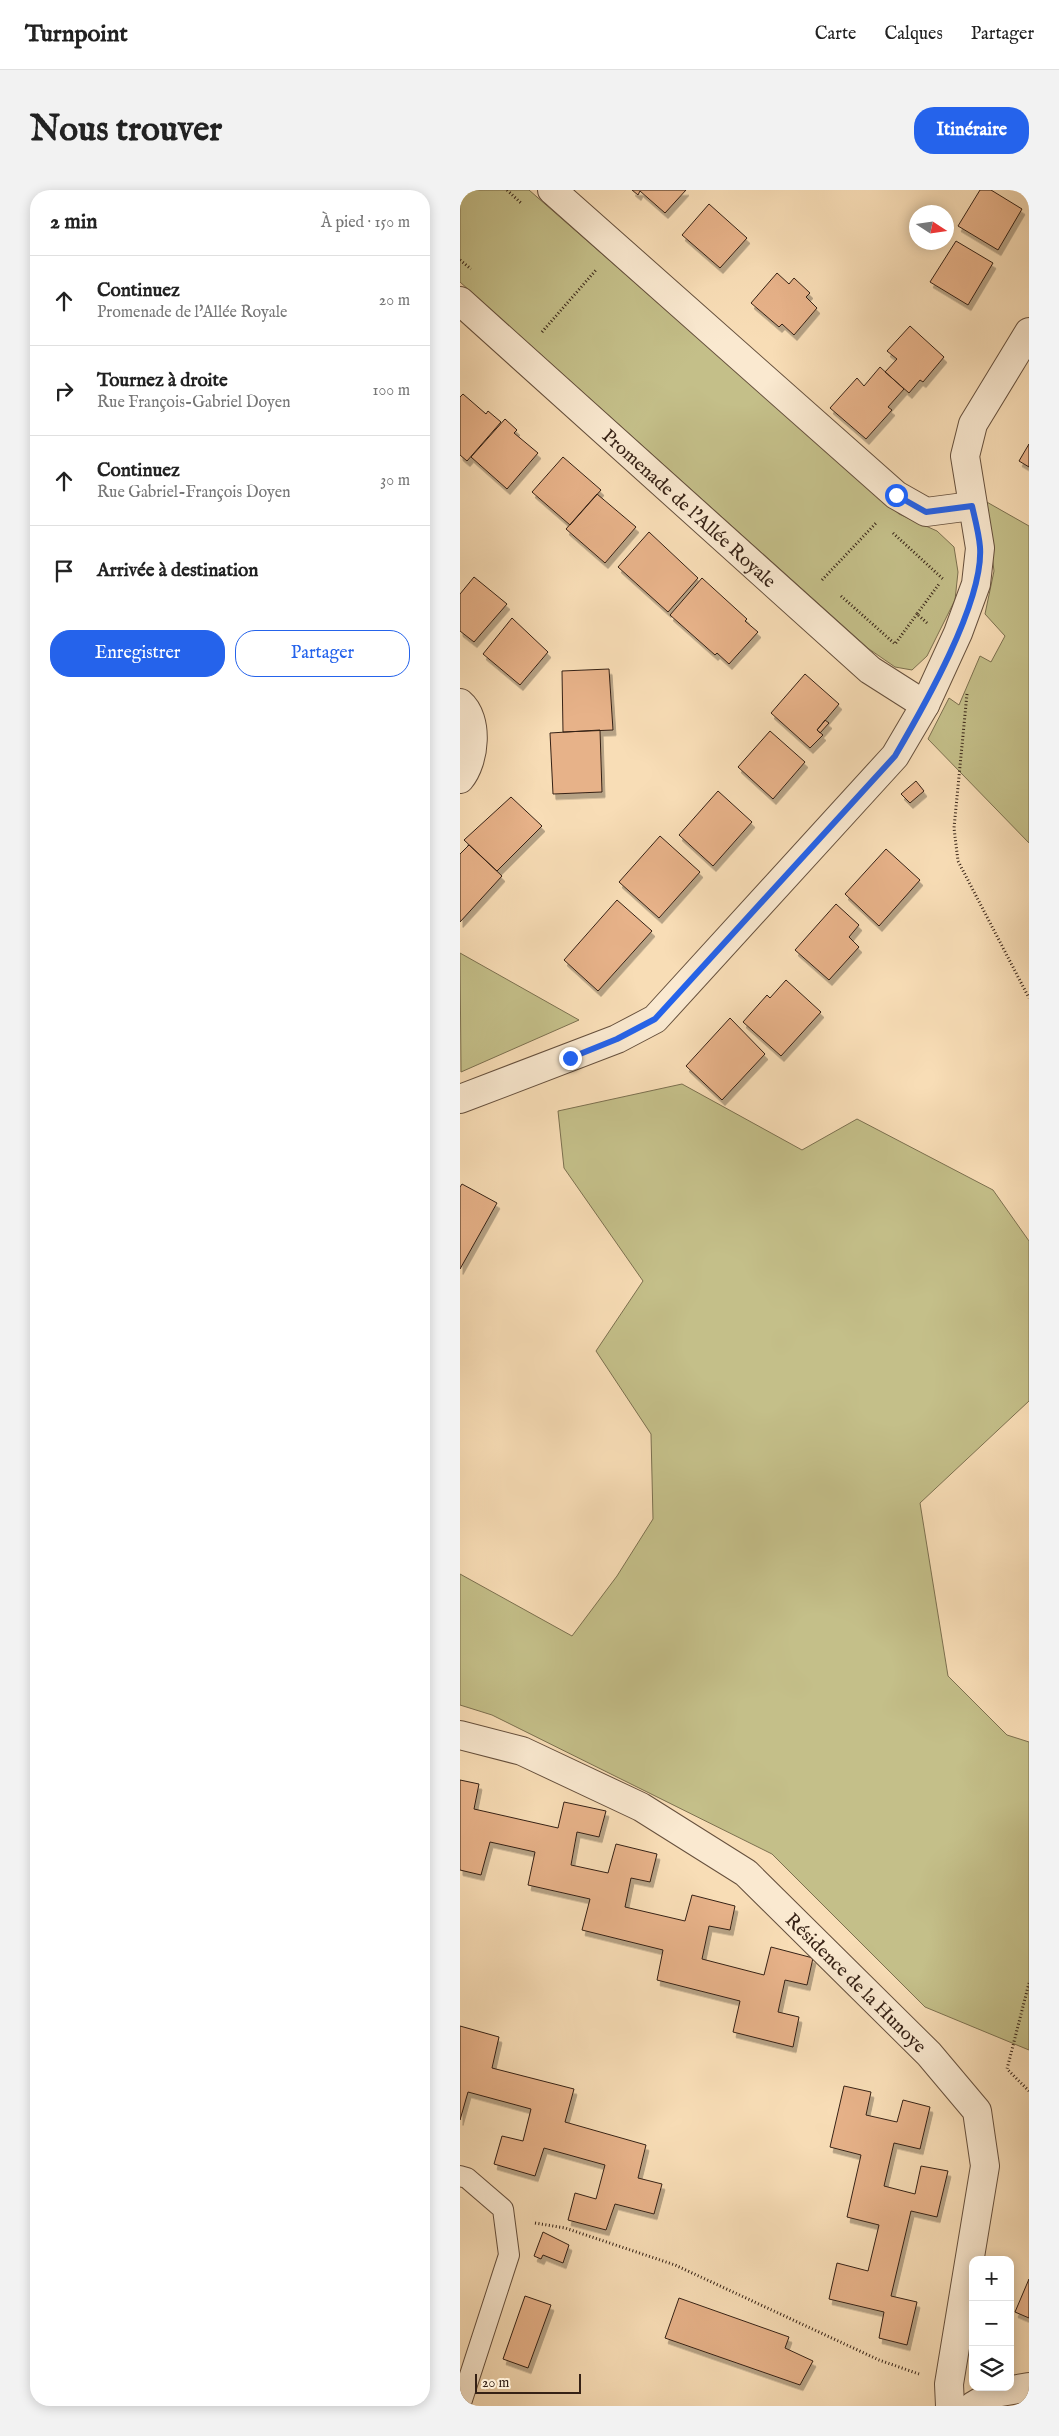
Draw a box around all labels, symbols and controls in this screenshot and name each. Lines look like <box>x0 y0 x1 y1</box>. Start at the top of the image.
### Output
text: Turnpoint <box>25 19 128 50</box>
text: Carte <box>815 23 856 46</box>
text: Calques <box>884 23 943 46</box>
text: Partager <box>971 23 1034 46</box>
button: Itinéraire <box>914 107 1029 154</box>
text: Nous trouver <box>30 108 222 153</box>
north arrow <box>909 205 954 250</box>
text: 2 min <box>50 209 97 236</box>
text: À pied · 150 m <box>321 213 410 233</box>
text: Continuez <box>97 279 180 303</box>
icon: ahead <box>50 287 78 315</box>
text: 20 m <box>379 291 410 311</box>
text: Promenade de l'Allée Royale <box>97 303 287 323</box>
text: Tournez à droite <box>97 369 228 393</box>
icon: right <box>50 377 78 405</box>
text: 100 m <box>373 381 410 401</box>
text: Rue François-Gabriel Doyen <box>97 393 291 413</box>
street label: Promenade de l'Allée Royale <box>596 425 781 594</box>
text: Continuez <box>97 459 180 483</box>
icon: ahead <box>50 467 78 495</box>
text: 30 m <box>380 471 410 491</box>
text: Rue Gabriel-François Doyen <box>97 483 291 503</box>
route start <box>885 484 908 507</box>
icon: arrive <box>50 557 78 585</box>
text: Arrivée à destination <box>97 559 258 583</box>
button: Enregistrer <box>50 630 225 677</box>
button: Partager <box>235 630 410 677</box>
route end <box>559 1047 582 1070</box>
street label: Résidence de la Hunoye <box>779 1909 931 2059</box>
map controls <box>969 2256 1014 2391</box>
button: + <box>969 2256 1014 2301</box>
button: − <box>969 2301 1014 2346</box>
button: layers <box>969 2346 1014 2391</box>
scale bar <box>475 2371 581 2394</box>
text: 20 m <box>482 2374 509 2392</box>

